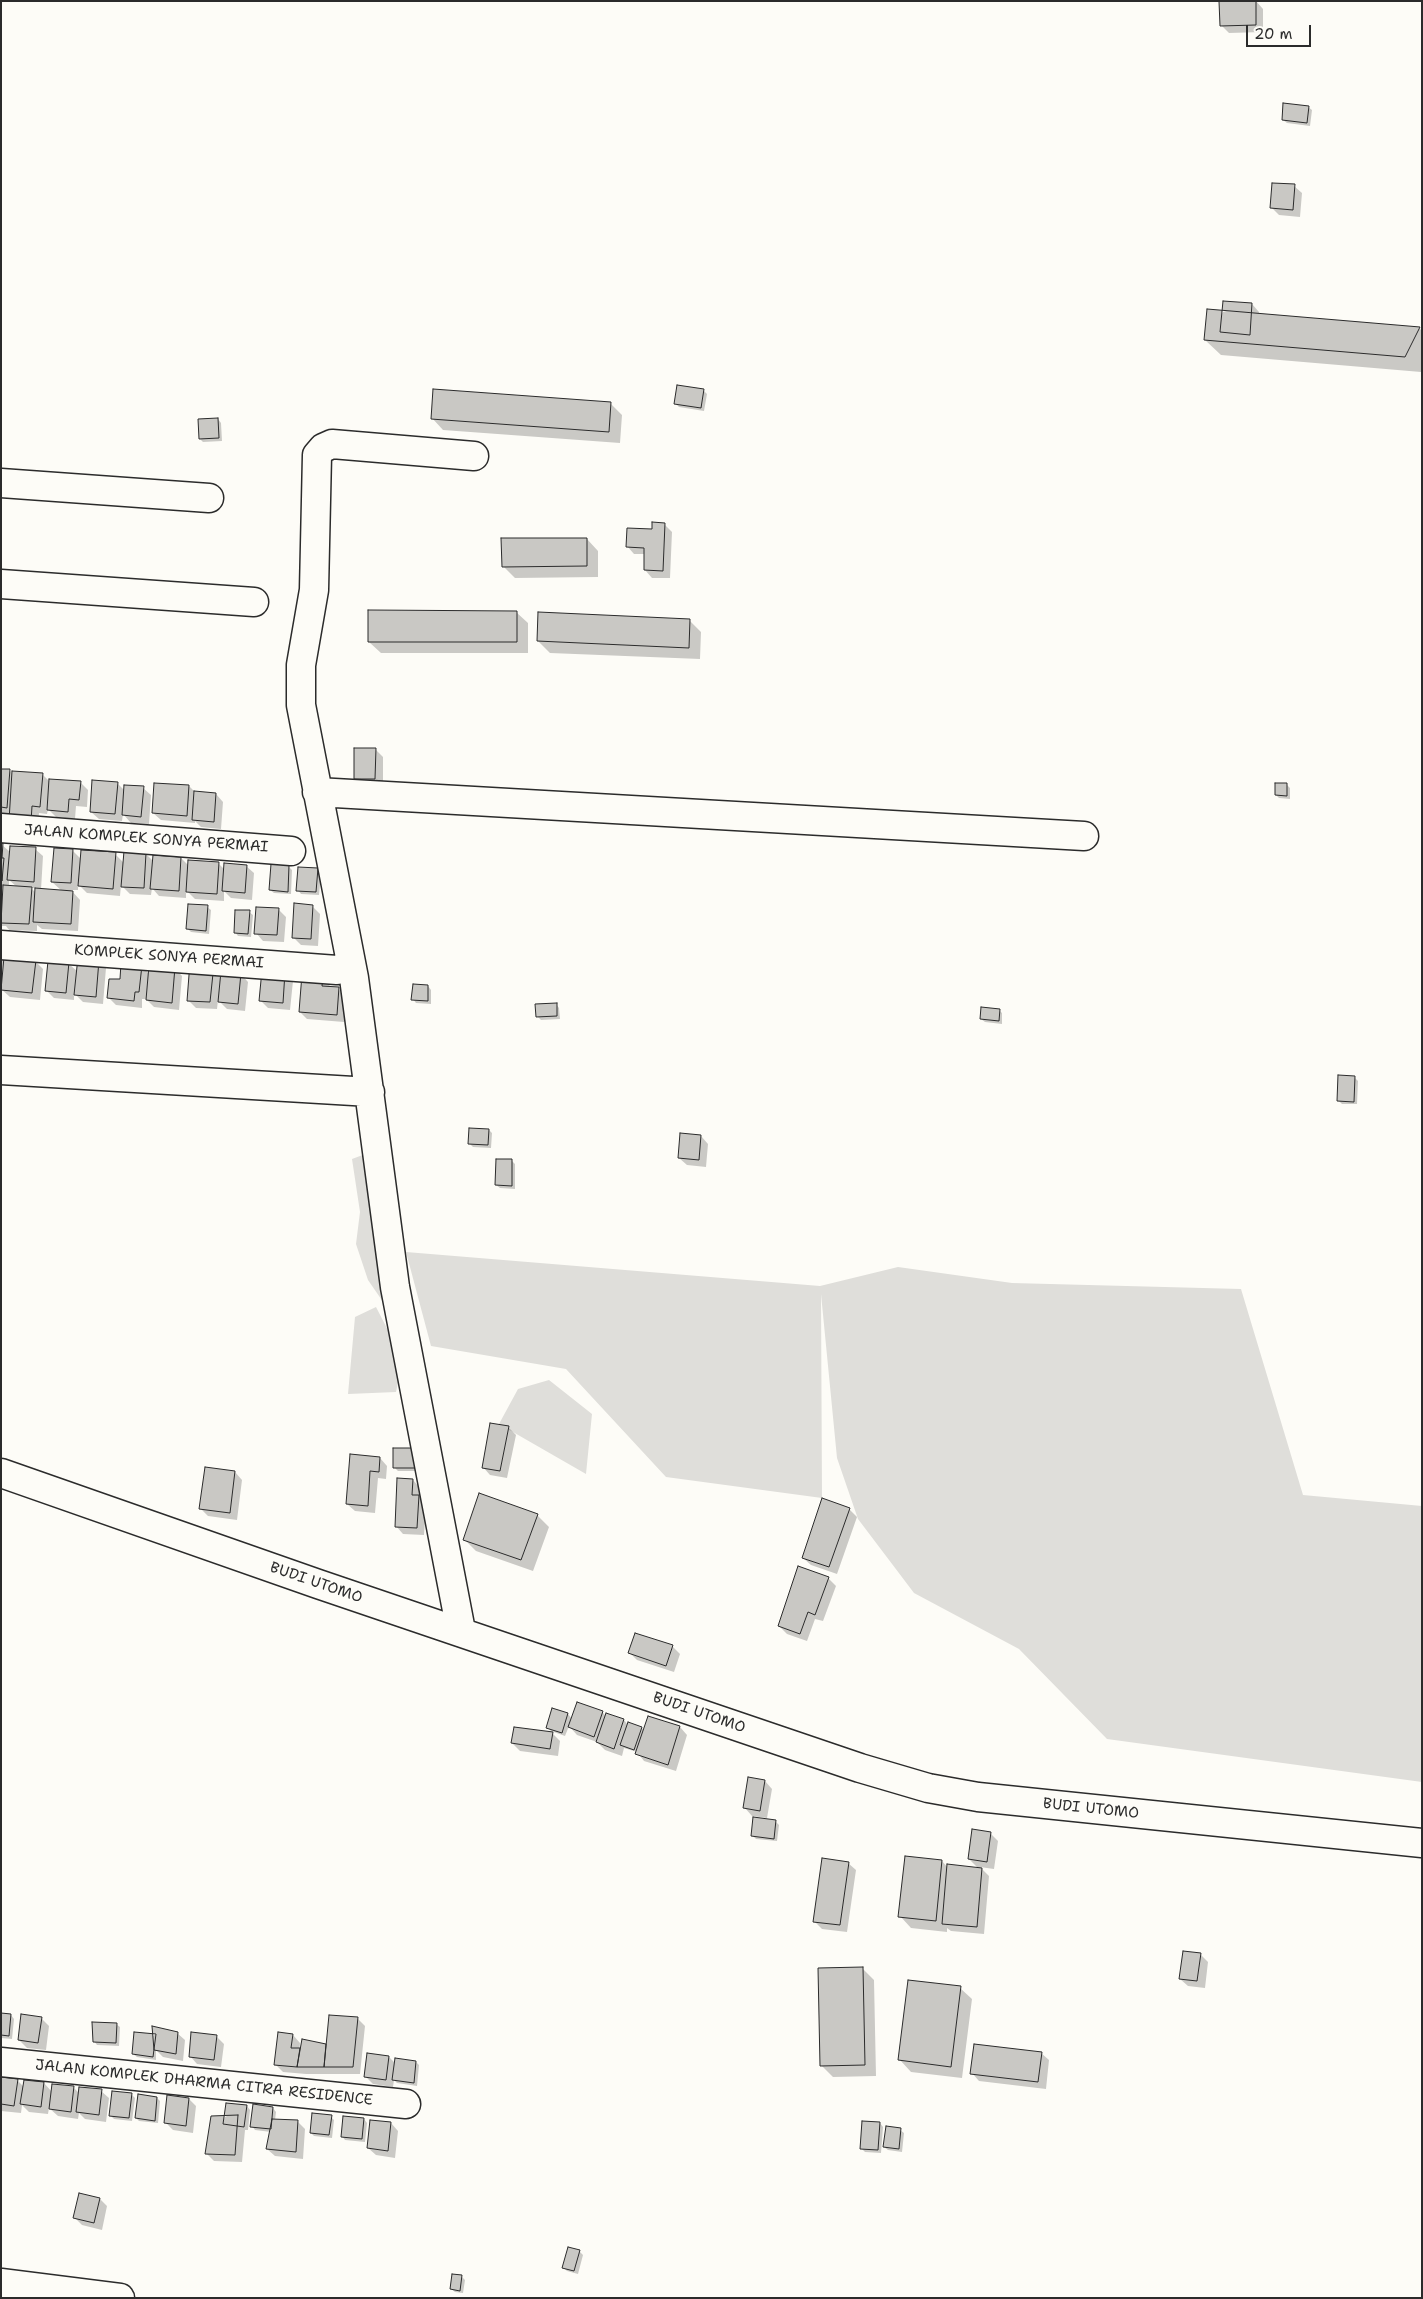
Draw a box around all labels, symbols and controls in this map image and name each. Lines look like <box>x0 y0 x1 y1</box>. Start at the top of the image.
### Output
scale bar <box>1248 15 1313 47</box>
text: 20 m <box>1254 24 1293 44</box>
street label: JALAN KOMPLEK SONYA PERMAI <box>23 821 269 857</box>
street label: KOMPLEK SONYA PERMAI <box>74 941 264 973</box>
street label: BUDI UTOMO <box>267 1559 365 1607</box>
street label: BUDI UTOMO <box>650 1689 748 1737</box>
street label: BUDI UTOMO <box>1042 1795 1140 1823</box>
street label: JALAN KOMPLEK DHARMA CITRA RESIDENCE <box>34 2056 374 2110</box>

